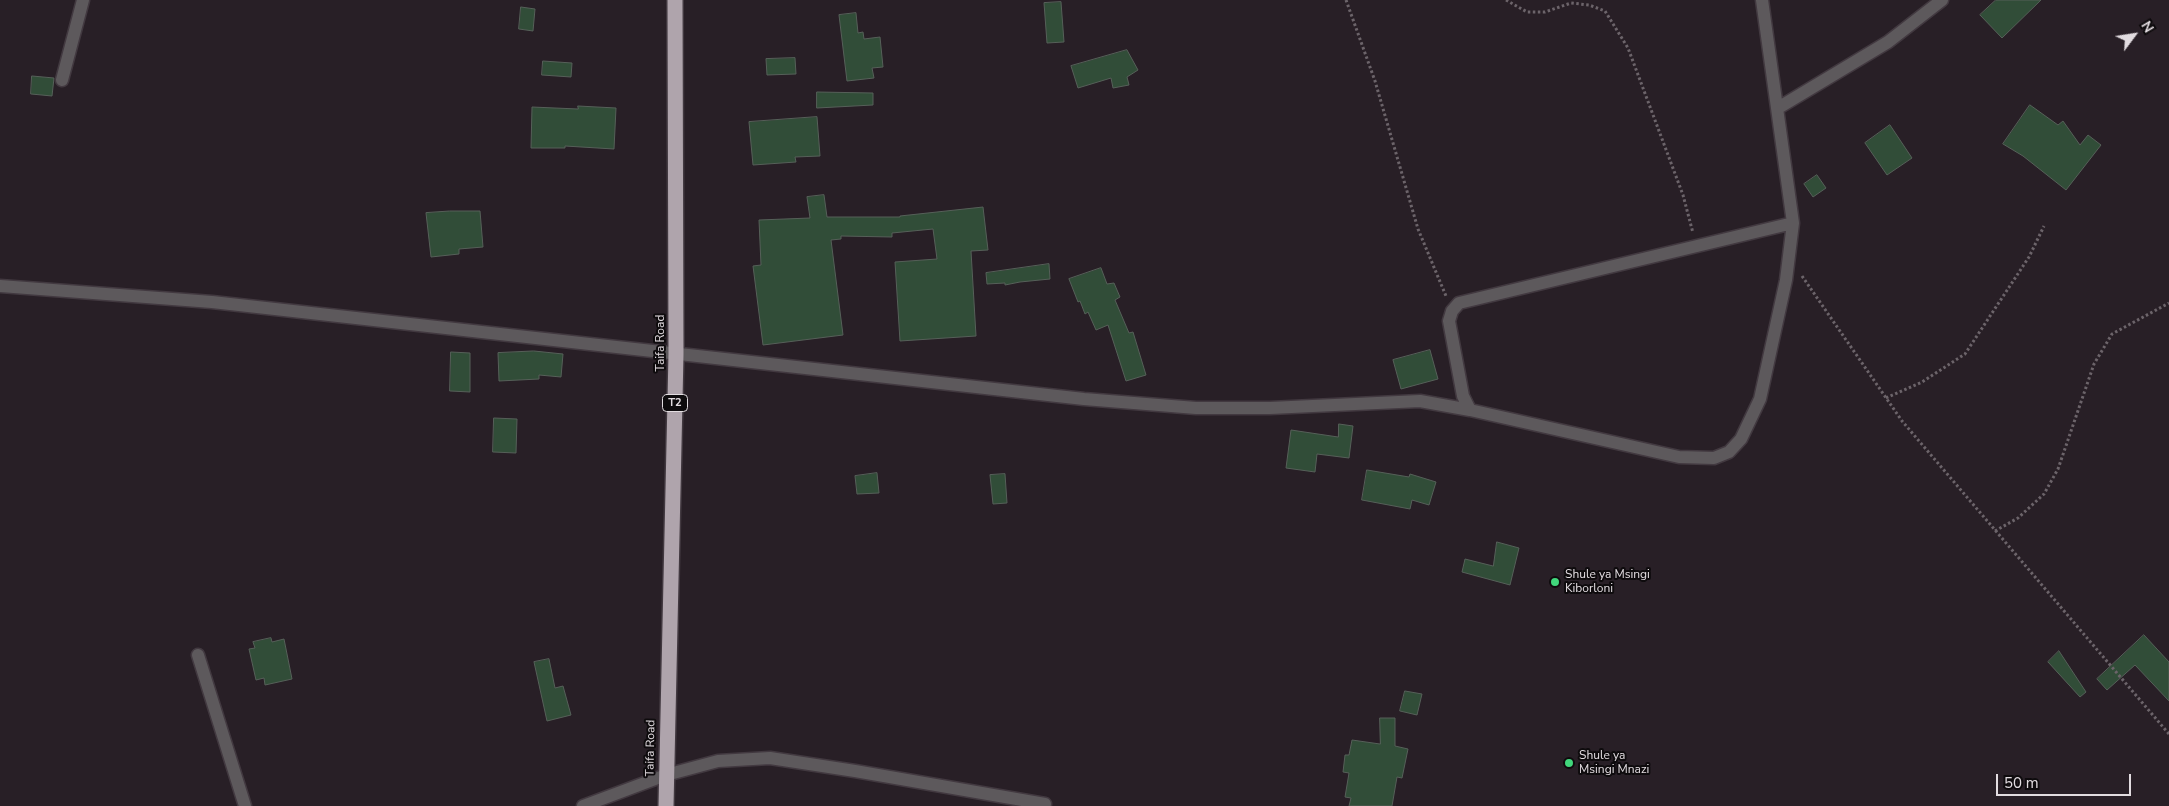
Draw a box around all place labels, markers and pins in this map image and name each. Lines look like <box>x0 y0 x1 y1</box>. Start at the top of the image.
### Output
place label: Shule ya Msingi Kiborloni <box>1565 568 1650 596</box>
marker: Shule ya Msingi Kiborloni <box>1549 576 1561 588</box>
place label: Shule ya Msingi Mnazi <box>1579 749 1649 777</box>
marker: Shule ya Msingi Mnazi <box>1563 757 1575 769</box>

